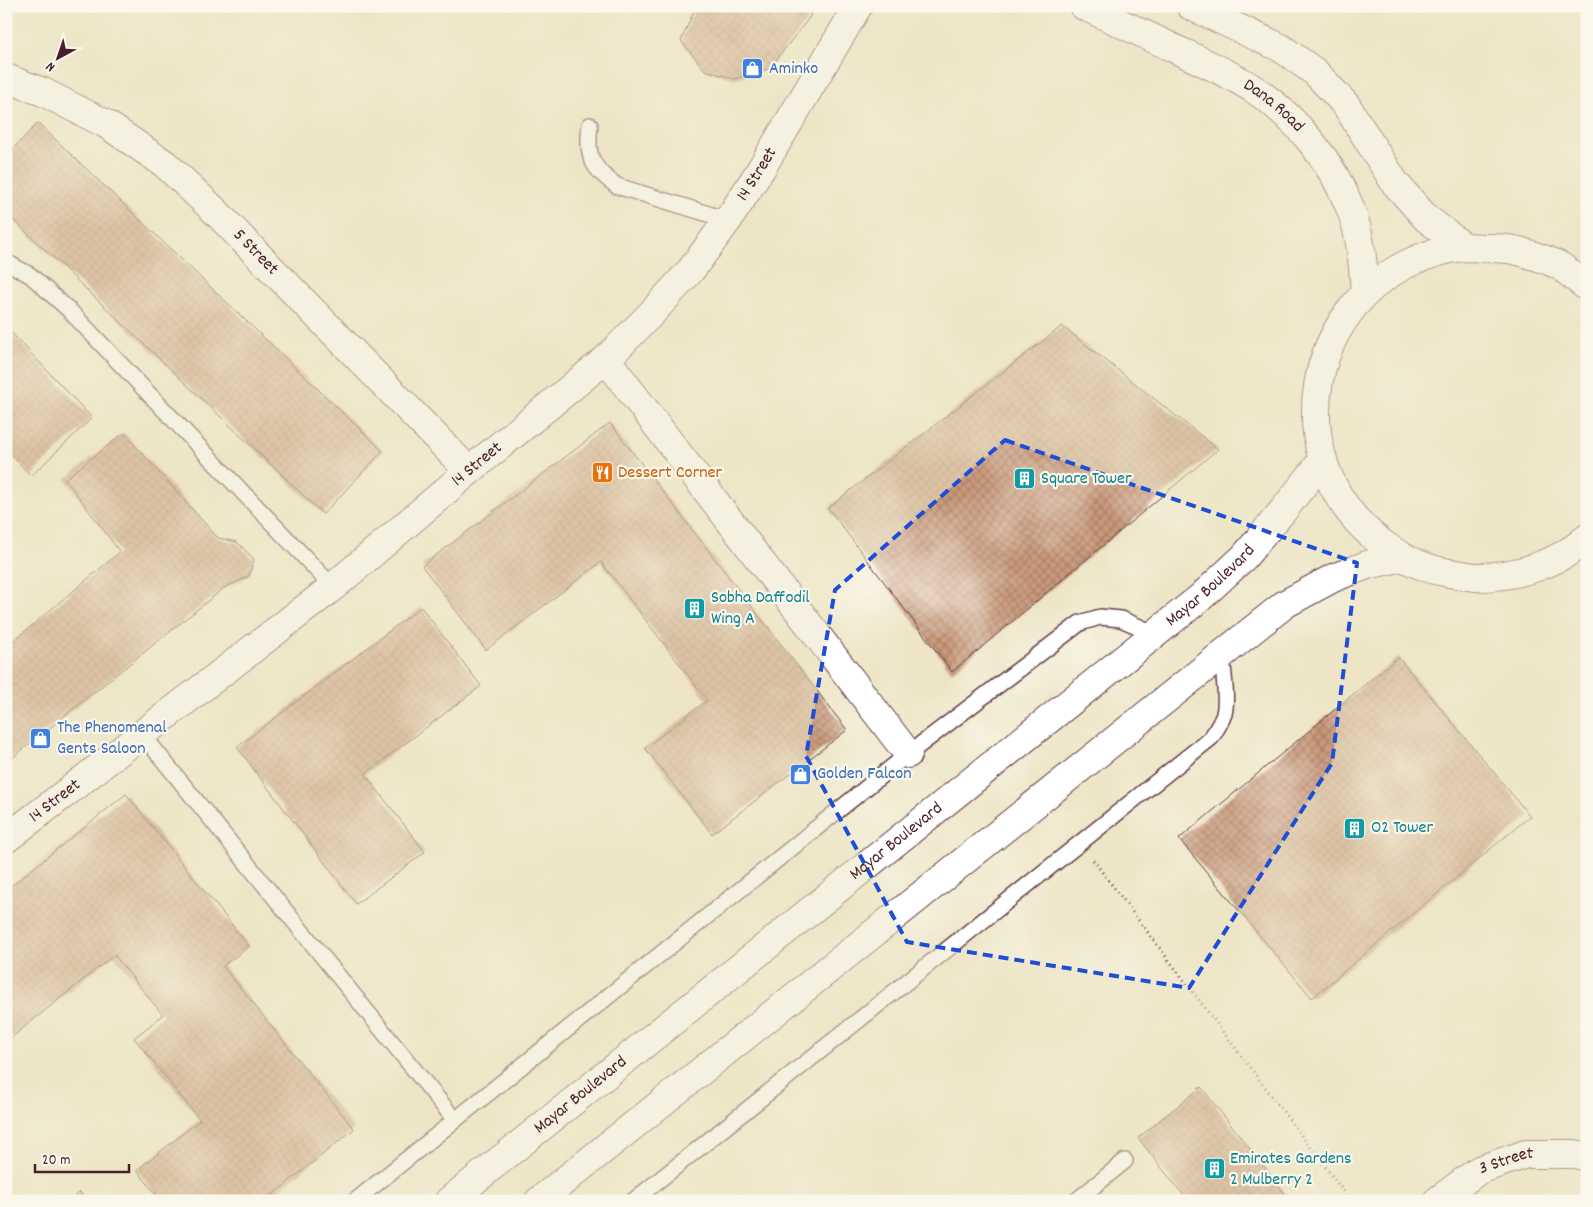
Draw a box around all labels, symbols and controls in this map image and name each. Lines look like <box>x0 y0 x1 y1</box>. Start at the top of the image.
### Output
north arrow <box>32 32 82 82</box>
text: N <box>42 56 60 76</box>
shop icon: Aminko <box>741 57 765 81</box>
place label: Aminko <box>769 57 818 82</box>
street label: Dana Road <box>1238 73 1310 138</box>
street label: 14 Street <box>731 142 784 206</box>
street label: 5 Street <box>227 224 284 281</box>
street label: 14 Street <box>446 436 508 493</box>
restaurant icon: Dessert Corner <box>590 461 614 485</box>
place label: Dessert Corner <box>618 461 723 486</box>
building icon: Square Tower <box>1013 467 1037 491</box>
place label: Square Tower <box>1041 467 1132 492</box>
street label: Mayar Boulevard <box>1160 539 1262 633</box>
place label: Sobha Daffodil Wing A <box>711 586 810 632</box>
building icon: Sobha Daffodil Wing A <box>683 596 707 620</box>
place label: The Phenomenal Gents Saloon <box>57 716 167 762</box>
shop icon: The Phenomenal Gents Saloon <box>29 726 53 750</box>
shop icon: Golden Falcon <box>789 762 813 786</box>
place label: Golden Falcon <box>817 762 912 787</box>
street label: 14 Street <box>24 773 87 829</box>
street label: Mayar Boulevard <box>845 796 948 887</box>
building icon: O2 Tower <box>1343 816 1367 840</box>
place label: O2 Tower <box>1371 816 1433 841</box>
street label: Mayar Boulevard <box>529 1050 633 1140</box>
scale bar <box>35 1142 129 1174</box>
street label: 3 Street <box>1476 1142 1533 1182</box>
place label: Emirates Gardens 2 Mulberry 2 <box>1230 1147 1352 1193</box>
text: 20 m <box>42 1150 70 1172</box>
building icon: Emirates Gardens 2 Mulberry 2 <box>1202 1157 1226 1181</box>

